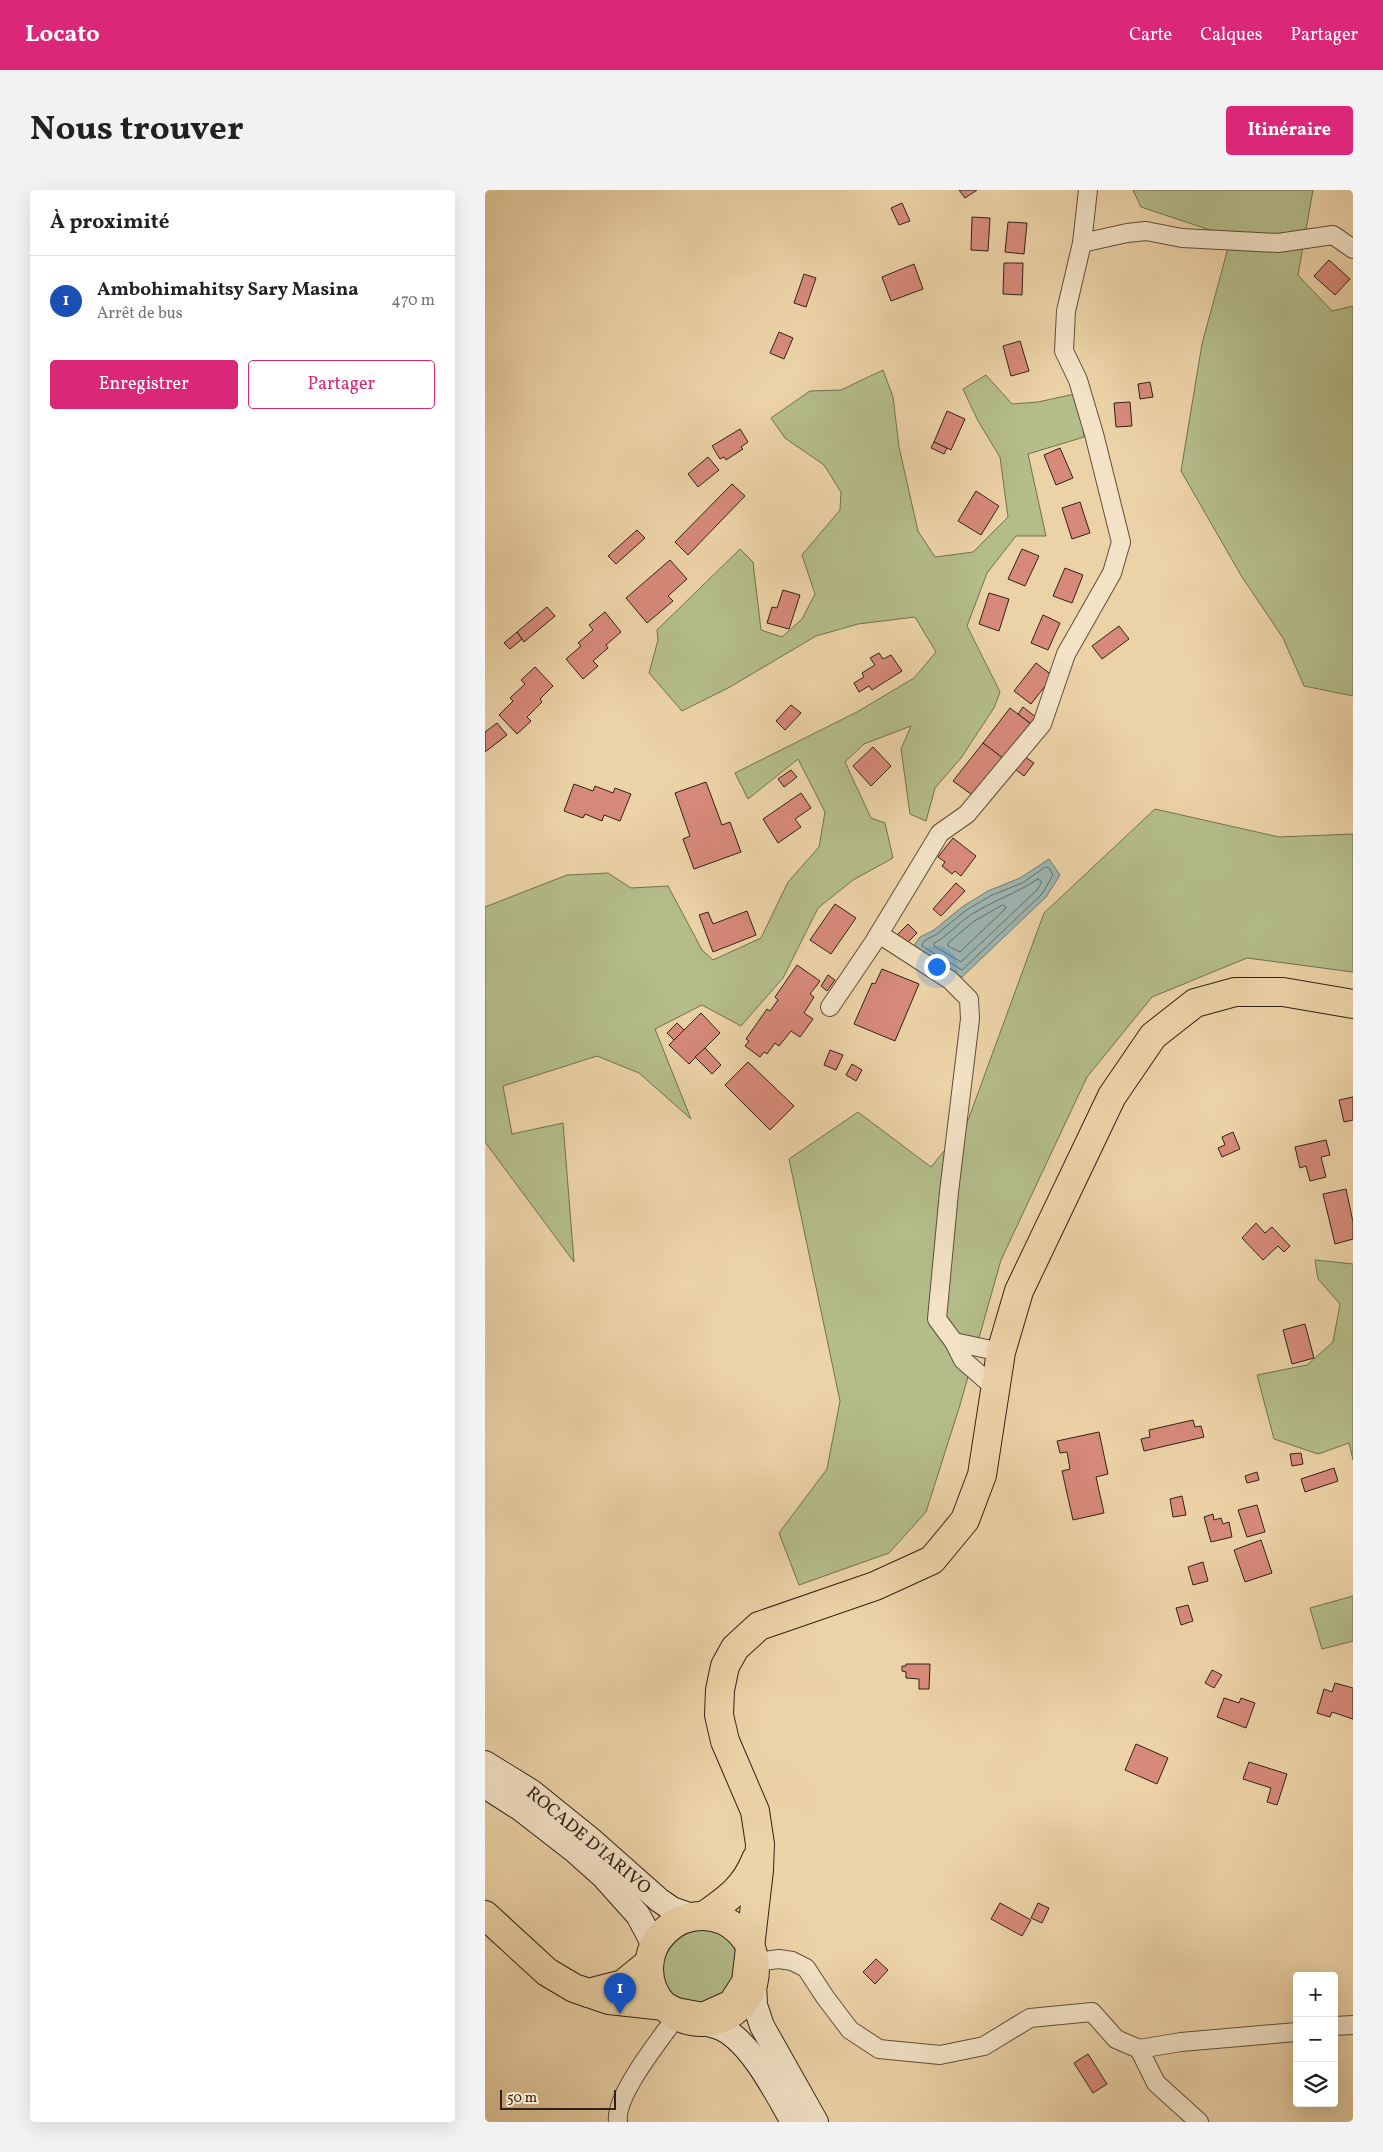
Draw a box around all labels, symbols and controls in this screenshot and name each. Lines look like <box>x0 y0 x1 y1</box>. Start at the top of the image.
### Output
text: Locato <box>25 18 100 52</box>
text: Carte <box>1129 23 1172 48</box>
text: Calques <box>1200 23 1262 48</box>
text: Partager <box>1290 23 1358 48</box>
text: Nous trouver <box>30 106 244 154</box>
button: Itinéraire <box>1226 106 1353 155</box>
text: À proximité <box>50 208 169 237</box>
text: Ambohimahitsy Sary Masina <box>97 277 359 303</box>
text: 1 <box>63 290 69 312</box>
text: 470 m <box>391 290 435 312</box>
text: Arrêt de bus <box>97 303 183 325</box>
button: Enregistrer <box>50 360 238 409</box>
button: Partager <box>248 360 435 409</box>
your location <box>924 954 950 980</box>
street label: ROCADE D'IARIVO <box>520 1781 656 1901</box>
map controls <box>1293 1972 1338 2107</box>
button: + <box>1293 1972 1338 2017</box>
pin: 1 <box>604 1973 636 2014</box>
button: − <box>1293 2017 1338 2062</box>
button: layers <box>1293 2062 1338 2107</box>
scale bar <box>500 2087 616 2110</box>
text: 50 m <box>507 2089 537 2108</box>

